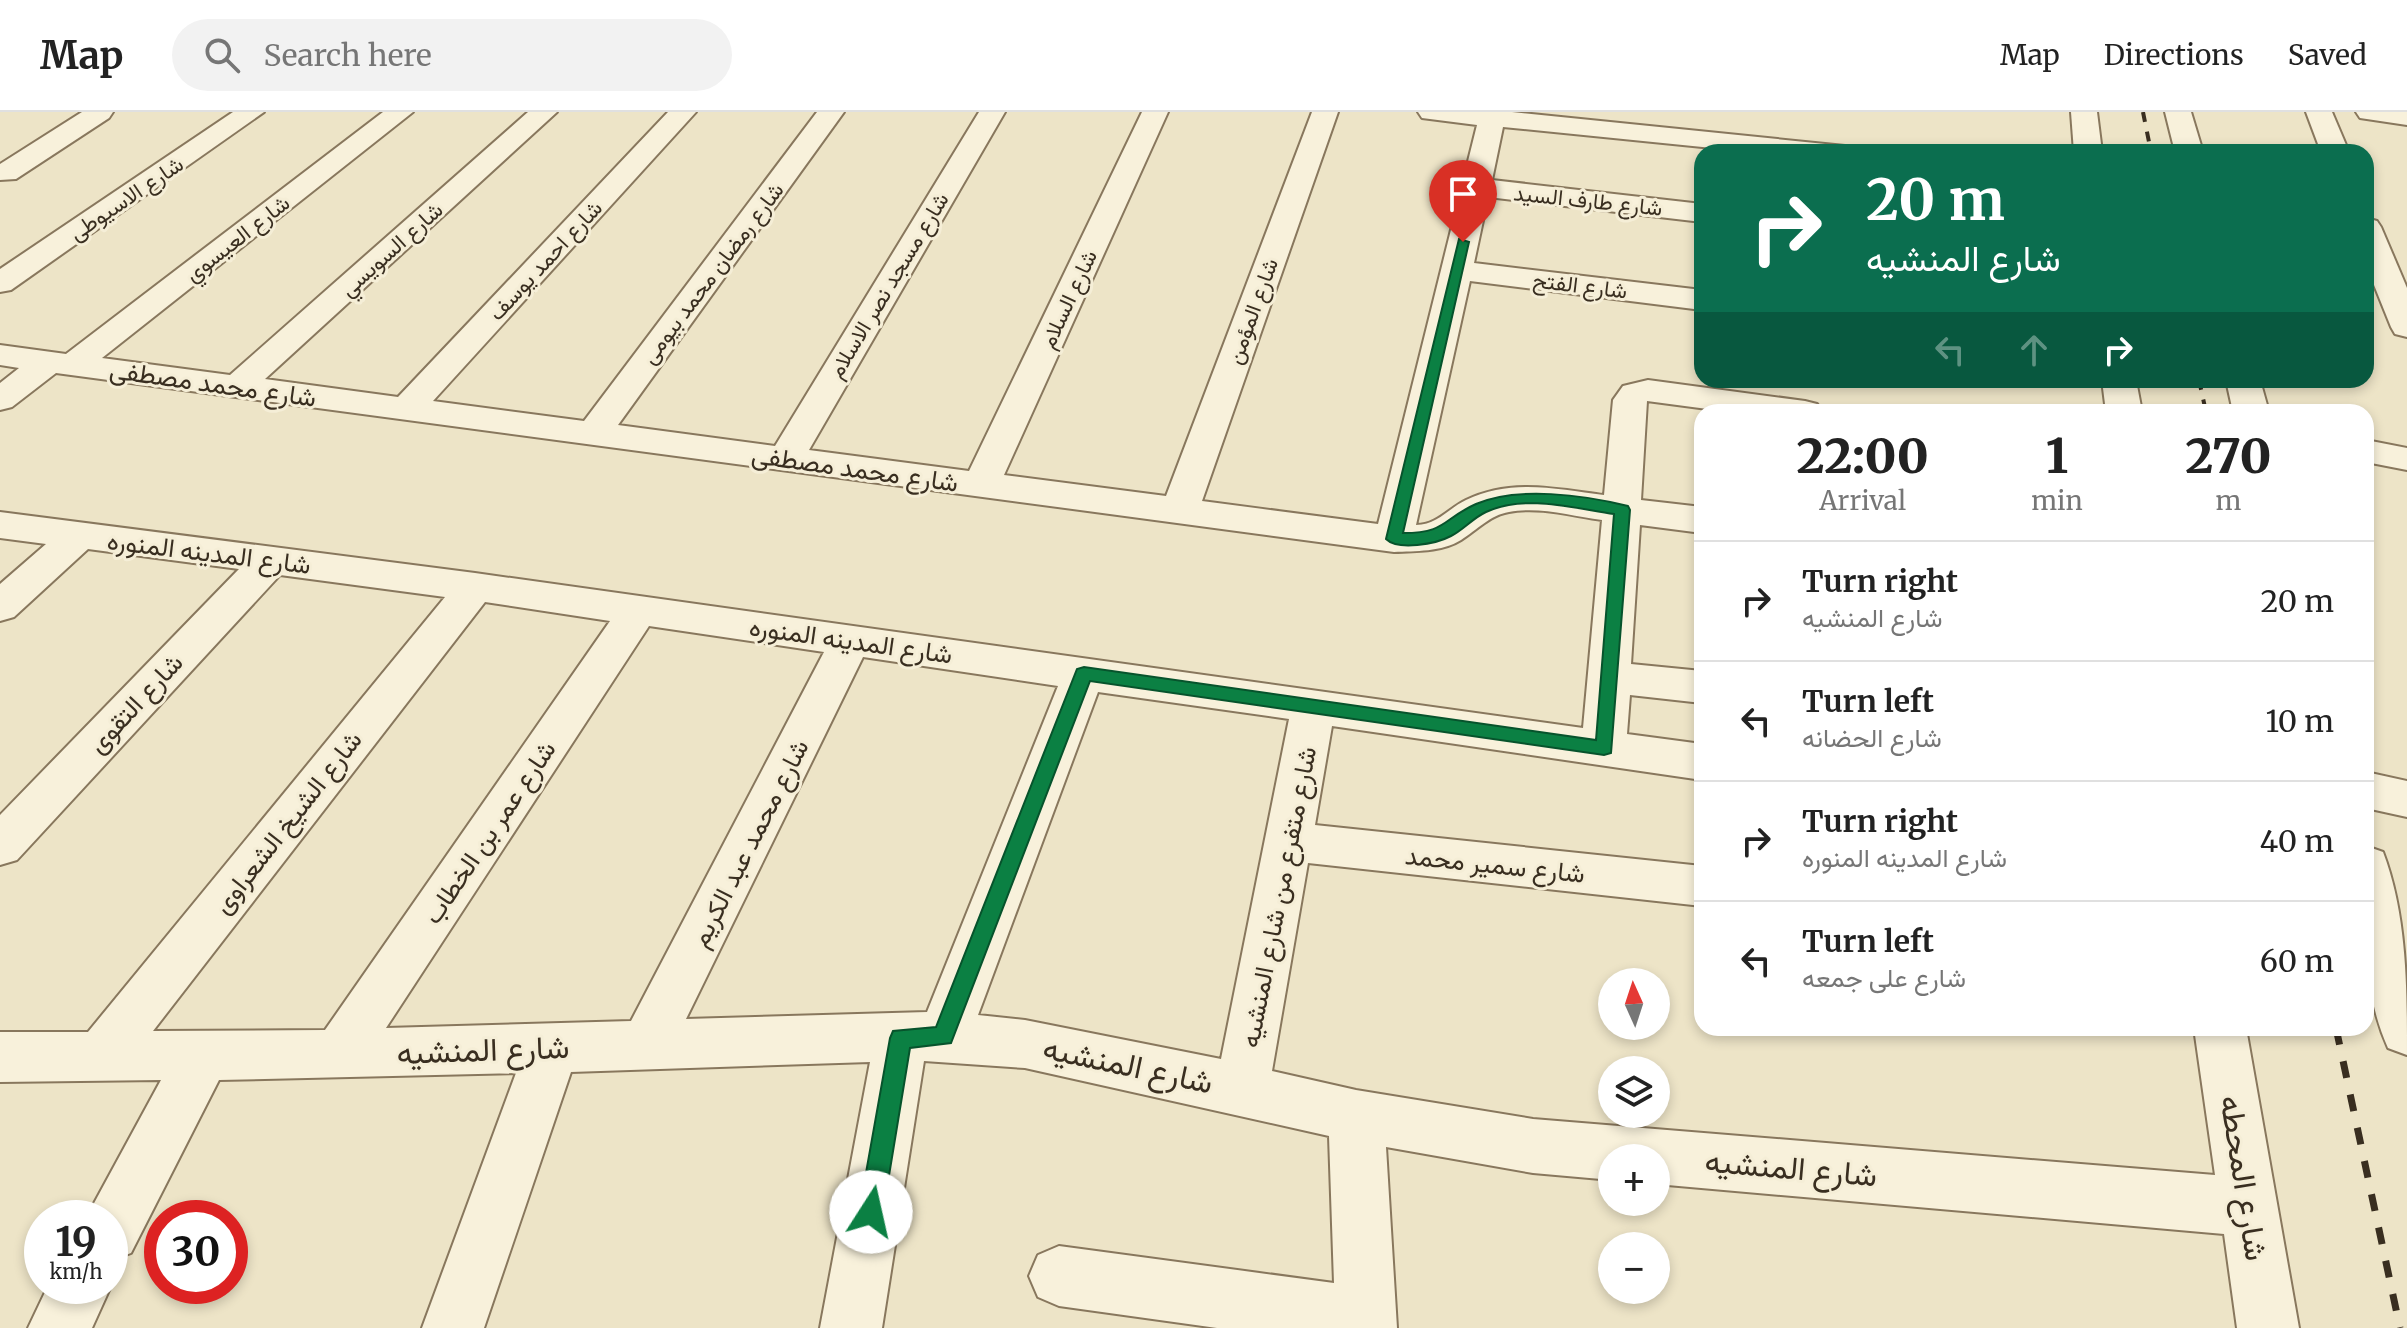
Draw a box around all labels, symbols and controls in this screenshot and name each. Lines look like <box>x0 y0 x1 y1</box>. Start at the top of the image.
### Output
search box <box>172 19 732 91</box>
text: Map <box>40 32 124 79</box>
icon: search <box>200 33 244 77</box>
text: Search here <box>264 36 432 74</box>
text: Map <box>2000 37 2060 73</box>
text: Directions <box>2104 37 2244 73</box>
text: Saved <box>2288 37 2367 73</box>
street label: شارع الاسيوطى <box>63 149 189 247</box>
pin <box>1429 160 1497 242</box>
text: 20 m <box>1866 165 2005 235</box>
icon: arrive <box>1441 172 1485 216</box>
icon: right <box>1734 176 1838 280</box>
street label: شارع رمضان محمد بيومى <box>635 177 790 370</box>
street label: شارع طارف السيد <box>1512 178 1664 223</box>
street label: شارع مسجد نصر الاسلام <box>821 187 955 384</box>
street label: شارع العيسوي <box>179 188 298 292</box>
street label: شارع احمد يوسف <box>482 194 609 327</box>
street label: شارع السويسي <box>334 195 452 306</box>
text: شارع المنشيه <box>1866 236 2061 281</box>
street label: شارع السلام <box>1033 245 1104 353</box>
street label: شارع المؤمن <box>1220 254 1285 368</box>
street label: شارع الفتح <box>1531 265 1629 306</box>
icon: left <box>1928 328 1972 372</box>
icon: ahead <box>2012 328 2056 372</box>
icon: right <box>2096 328 2140 372</box>
street label: شارع محمد مصطفى <box>107 352 319 416</box>
text: 22:00 <box>1797 426 1929 486</box>
text: 1 <box>2046 426 2068 486</box>
text: 270 <box>2185 426 2271 486</box>
street label: شارع محمد مصطفى <box>749 437 961 501</box>
text: Arrival <box>1819 484 1906 517</box>
text: min <box>2031 484 2083 517</box>
text: m <box>2215 484 2241 517</box>
street label: شارع المدينه المنوره <box>105 523 313 583</box>
text: Turn right <box>1802 562 1958 600</box>
icon: right <box>1734 579 1778 623</box>
text: 20 m <box>2261 582 2334 620</box>
text: شارع المنشيه <box>1802 601 1943 634</box>
street label: شارع المدينه المنوره <box>747 609 955 673</box>
street label: شارع التقوى <box>80 646 191 761</box>
text: Turn left <box>1802 682 1934 720</box>
icon: left <box>1734 699 1778 743</box>
text: 10 m <box>2266 702 2334 740</box>
text: شارع الحضانه <box>1802 721 1942 754</box>
street label: شارع الشيخ الشعراوى <box>205 724 370 921</box>
street label: شارع عمر بن الخطاب <box>415 734 564 931</box>
street label: شارع محمد عبد الكريم <box>682 734 817 953</box>
street label: شارع متفرع من شارع المنشيه <box>1233 744 1325 1051</box>
text: Turn right <box>1802 802 1958 840</box>
icon: right <box>1734 819 1778 863</box>
text: 40 m <box>2260 822 2334 860</box>
street label: شارع سمير محمد <box>1403 838 1587 892</box>
text: شارع المدينه المنوره <box>1802 841 2007 874</box>
text: Turn left <box>1802 922 1934 960</box>
icon: left <box>1734 939 1778 983</box>
text: 60 m <box>2260 942 2334 980</box>
text: شارع على جمعه <box>1802 961 1966 994</box>
north arrow <box>1598 968 1670 1040</box>
map controls <box>1598 968 1670 1304</box>
street label: شارع المنشيه <box>396 1027 570 1075</box>
street label: شارع المنشيه <box>1039 1027 1217 1104</box>
button: layers <box>1598 1056 1670 1128</box>
street label: شارع المحطه <box>2209 1092 2277 1264</box>
street label: شارع المنشيه <box>1703 1141 1879 1197</box>
button: + <box>1598 1144 1670 1216</box>
position arrow <box>829 1170 913 1254</box>
speed limit sign: 30 <box>144 1200 248 1304</box>
text: 19 <box>55 1217 97 1267</box>
button: − <box>1598 1232 1670 1304</box>
text: km/h <box>50 1259 102 1284</box>

